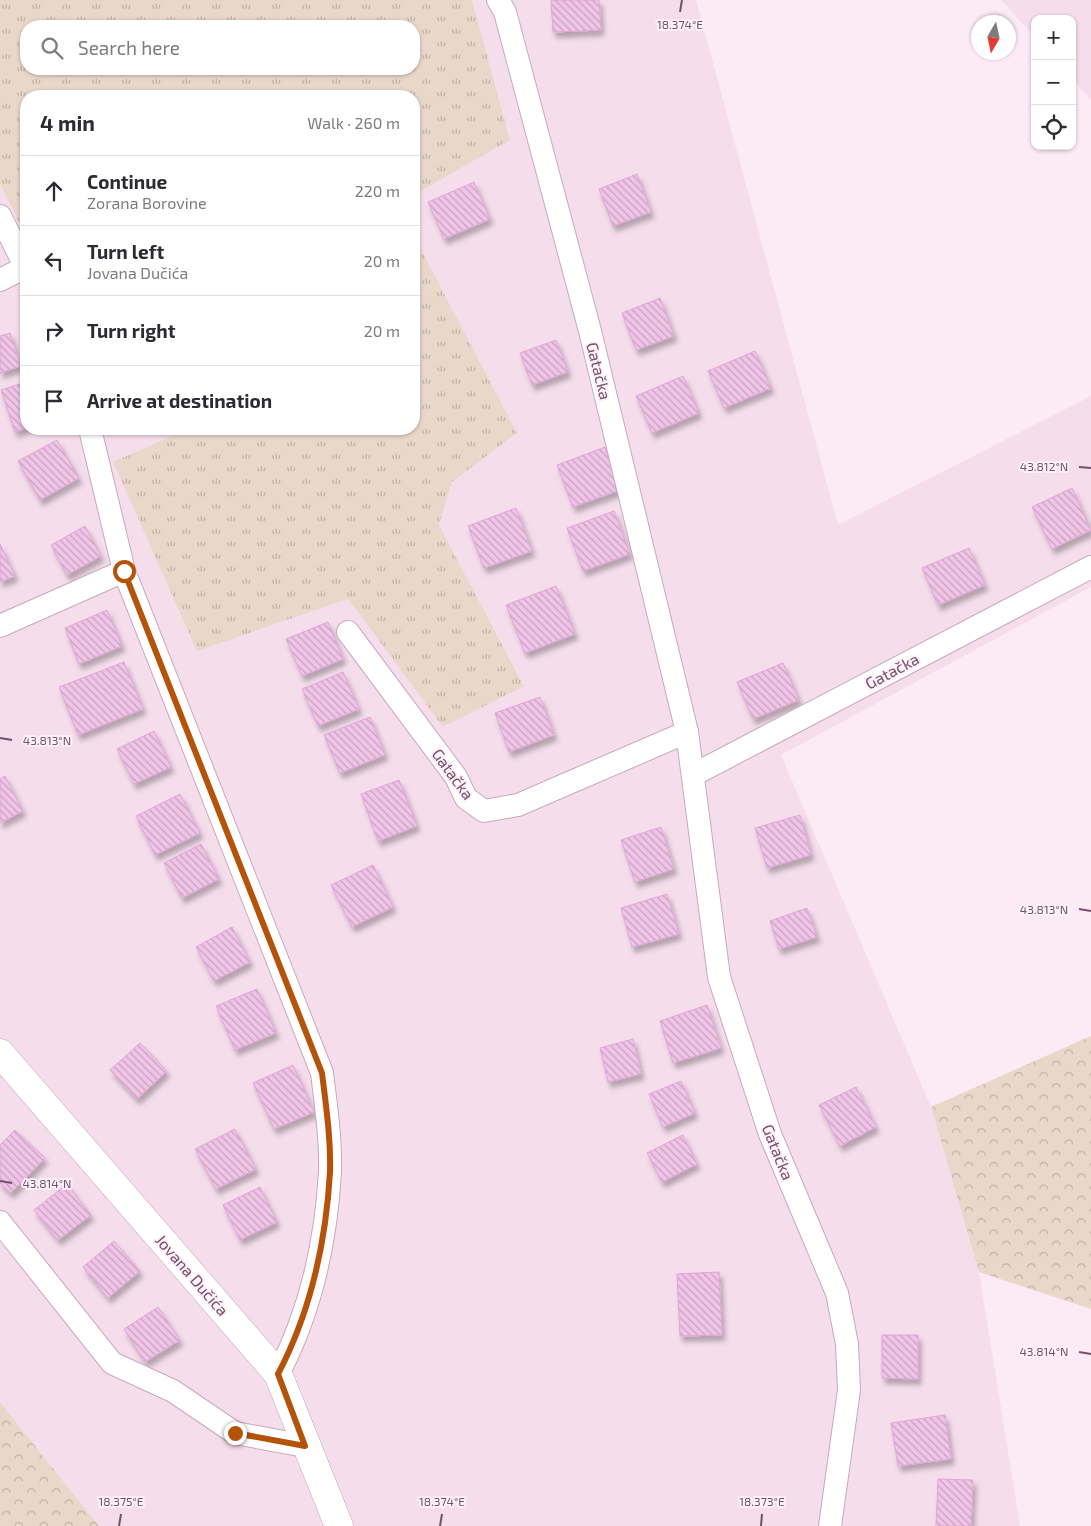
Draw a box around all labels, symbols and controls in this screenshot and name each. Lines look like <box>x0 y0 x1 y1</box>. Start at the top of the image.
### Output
north arrow <box>971 15 1016 60</box>
map controls <box>1031 15 1076 150</box>
button: + <box>1031 15 1076 60</box>
text: 18.374°E <box>657 17 703 31</box>
search box <box>20 20 420 75</box>
icon: search <box>38 34 66 62</box>
text: Search here <box>78 36 180 59</box>
button: − <box>1031 60 1076 105</box>
button: locate <box>1031 105 1076 150</box>
text: 4 min <box>40 110 95 135</box>
text: Walk · 260 m <box>307 113 400 132</box>
text: Continue <box>87 170 167 193</box>
icon: ahead <box>40 177 68 205</box>
text: 220 m <box>355 181 400 200</box>
text: Zorana Borovine <box>87 193 207 212</box>
text: Turn left <box>87 240 164 263</box>
icon: left <box>40 247 68 275</box>
text: 20 m <box>364 251 400 270</box>
text: Jovana Dučića <box>87 263 188 282</box>
icon: right <box>40 317 68 345</box>
text: Turn right <box>87 319 175 342</box>
text: 20 m <box>364 321 400 340</box>
street label: Gatačka <box>583 340 616 402</box>
icon: arrive <box>40 387 68 415</box>
text: Arrive at destination <box>87 389 272 412</box>
text: 43.812°N <box>1020 459 1068 473</box>
route start <box>113 560 136 583</box>
street label: Gatačka <box>861 648 922 693</box>
text: 43.813°N <box>23 733 71 747</box>
street label: Gatačka <box>429 744 478 803</box>
text: 43.813°N <box>1020 902 1068 916</box>
street label: Gatačka <box>759 1121 798 1182</box>
text: 43.814°N <box>22 1176 72 1190</box>
street label: Jovana Dučića <box>152 1230 233 1319</box>
text: 43.814°N <box>1019 1344 1069 1358</box>
route end <box>224 1422 247 1445</box>
text: 18.375°E <box>98 1494 144 1508</box>
text: 18.374°E <box>419 1494 465 1508</box>
text: 18.373°E <box>739 1494 785 1508</box>

